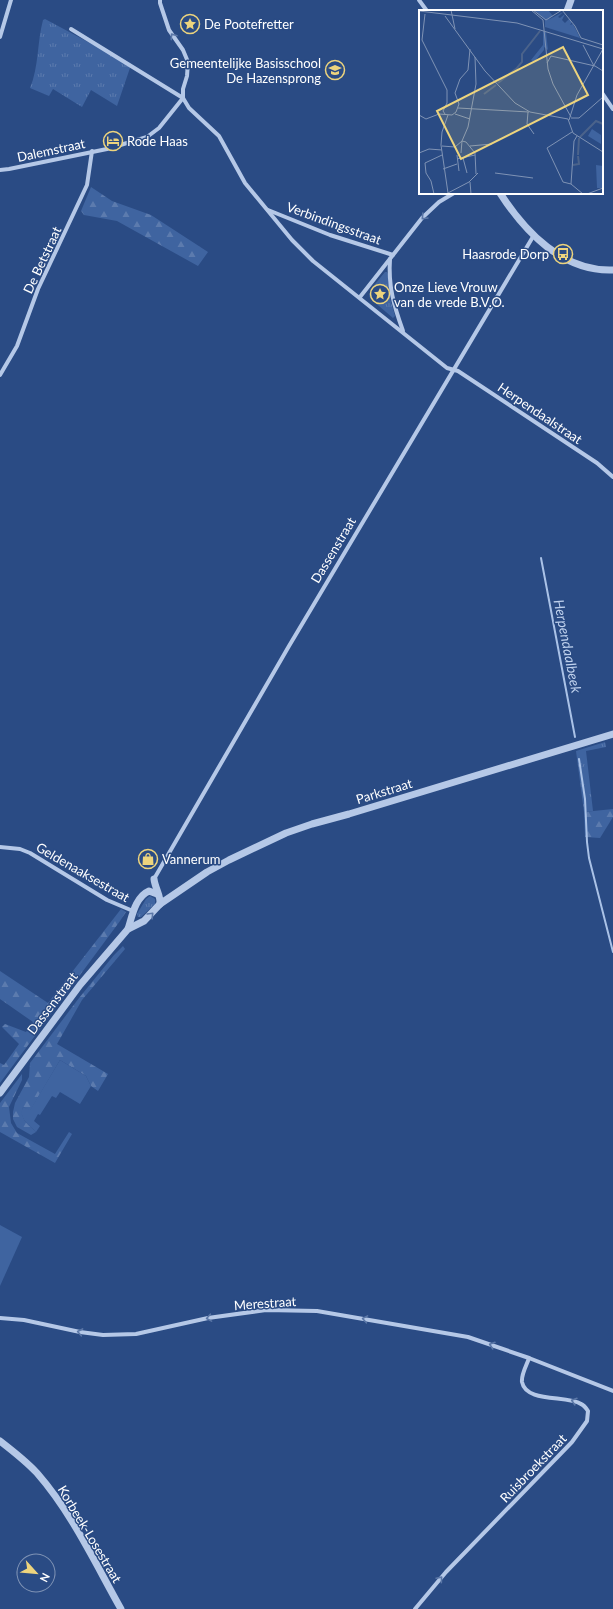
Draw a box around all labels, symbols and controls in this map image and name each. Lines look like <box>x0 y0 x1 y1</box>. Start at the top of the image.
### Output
inset map <box>419 10 603 194</box>
place icon: De Pootefretter <box>179 13 201 35</box>
place label: De Pootefretter <box>204 16 294 32</box>
one-way arrow <box>171 33 178 40</box>
place label: Gemeentelijke Basisschool De Hazensprong <box>170 55 321 86</box>
school or university icon: Gemeentelijke Basisschool De Hazensprong <box>324 59 346 81</box>
hotel icon: Rode Haas <box>102 130 124 152</box>
place label: Rode Haas <box>127 133 188 149</box>
street label: Dalemstraat <box>15 135 87 165</box>
street label: Verbindingsstraat <box>284 198 384 248</box>
one-way arrow <box>421 212 429 220</box>
street label: De Betstraat <box>19 224 65 296</box>
bus stop icon: Haasrode Dorp <box>552 243 574 265</box>
place label: Haasrode Dorp <box>462 246 549 262</box>
place label: Onze Lieve Vrouw van de vrede B.V.O. <box>394 279 505 310</box>
place icon: Onze Lieve Vrouw van de vrede B.V.O. <box>369 283 391 305</box>
street label: Herpendaalstraat <box>495 379 586 447</box>
street label: Dassenstraat <box>307 514 359 586</box>
water label: Herpendaalbeek <box>551 598 585 695</box>
street label: Parkstraat <box>354 775 414 807</box>
street label: Geldenaaksestraat <box>33 839 133 905</box>
shop icon: Vannerum <box>137 848 159 870</box>
place label: Vannerum <box>162 851 220 867</box>
one-way arrow <box>146 912 154 920</box>
street label: Dassenstraat <box>23 968 81 1037</box>
street label: Merestraat <box>233 1293 297 1313</box>
one-way arrow <box>206 1314 212 1322</box>
one-way arrow <box>362 1315 368 1323</box>
one-way arrow <box>77 1328 84 1337</box>
one-way arrow <box>489 1342 496 1350</box>
one-way arrow <box>571 1397 578 1406</box>
street label: Ruisbroekstraat <box>496 1430 570 1506</box>
street label: Korbeek-Losestraat <box>55 1482 126 1586</box>
north arrow <box>16 1553 56 1593</box>
text: N <box>38 1571 53 1584</box>
one-way arrow <box>435 1576 442 1584</box>

